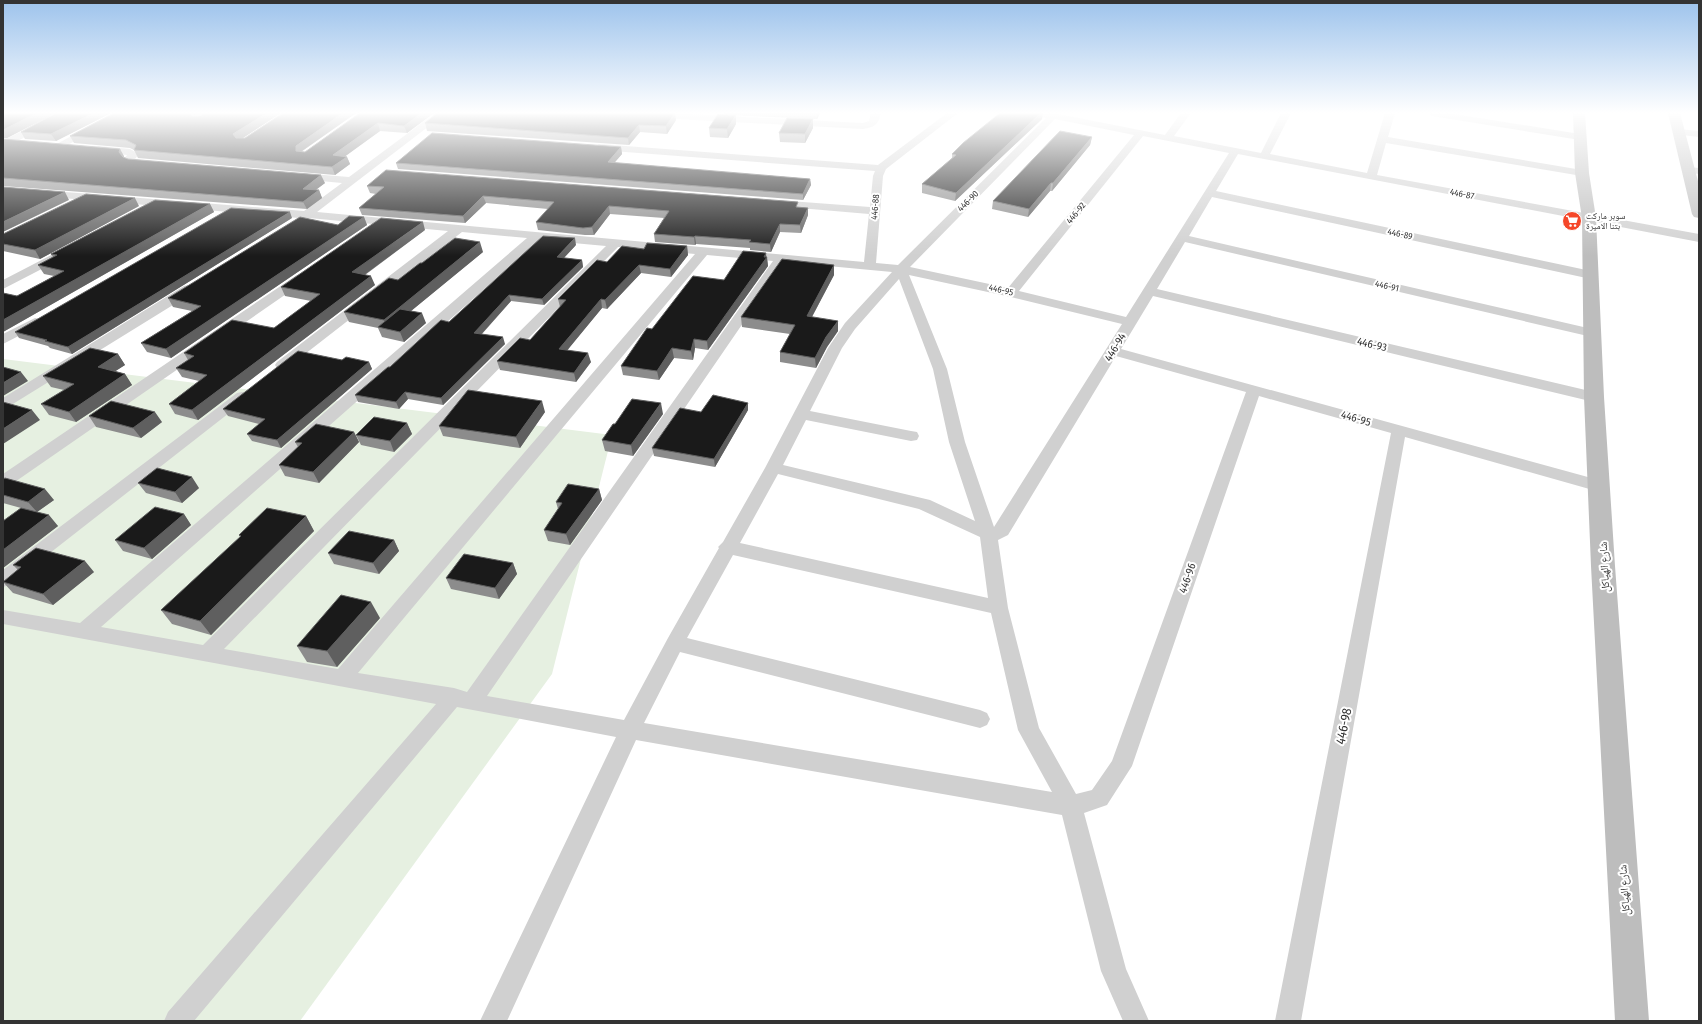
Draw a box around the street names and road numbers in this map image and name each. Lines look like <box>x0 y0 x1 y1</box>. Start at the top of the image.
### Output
street label: 446-87 <box>1449 187 1475 201</box>
street label: 446-90 <box>955 188 981 214</box>
street label: 446-88 <box>869 193 881 220</box>
street label: 446-92 <box>1064 200 1088 226</box>
street label: 446-89 <box>1387 226 1413 242</box>
street label: 446-91 <box>1374 278 1400 294</box>
street label: 446-95 <box>988 282 1014 298</box>
street label: 446-94 <box>1102 330 1129 364</box>
street label: 446-93 <box>1356 335 1388 354</box>
street label: 446-95 <box>1339 408 1372 429</box>
street label: شارع الهياكل <box>1597 541 1612 593</box>
street label: 446-96 <box>1176 561 1199 595</box>
street label: 446-98 <box>1333 707 1354 745</box>
street label: شارع الهياكل <box>1616 864 1633 916</box>

